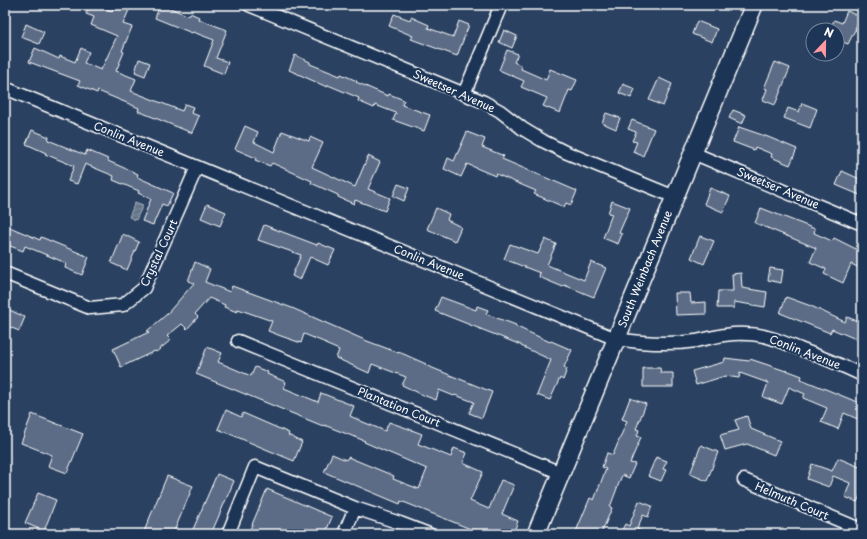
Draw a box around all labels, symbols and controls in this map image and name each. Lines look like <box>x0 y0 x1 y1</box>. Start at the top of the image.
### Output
north arrow <box>805 22 845 62</box>
text: N <box>822 23 836 42</box>
street label: Sweetser Avenue <box>410 65 498 116</box>
street label: Conlin Avenue <box>91 117 167 161</box>
street label: Sweetser Avenue <box>734 162 822 213</box>
street label: South Weinbach Avenue <box>613 208 676 330</box>
street label: Crystal Court <box>136 216 182 289</box>
street label: Conlin Avenue <box>391 240 467 284</box>
street label: Conlin Avenue <box>767 330 843 373</box>
street label: Plantation Court <box>355 382 444 431</box>
street label: Helmuth Court <box>753 477 832 524</box>

